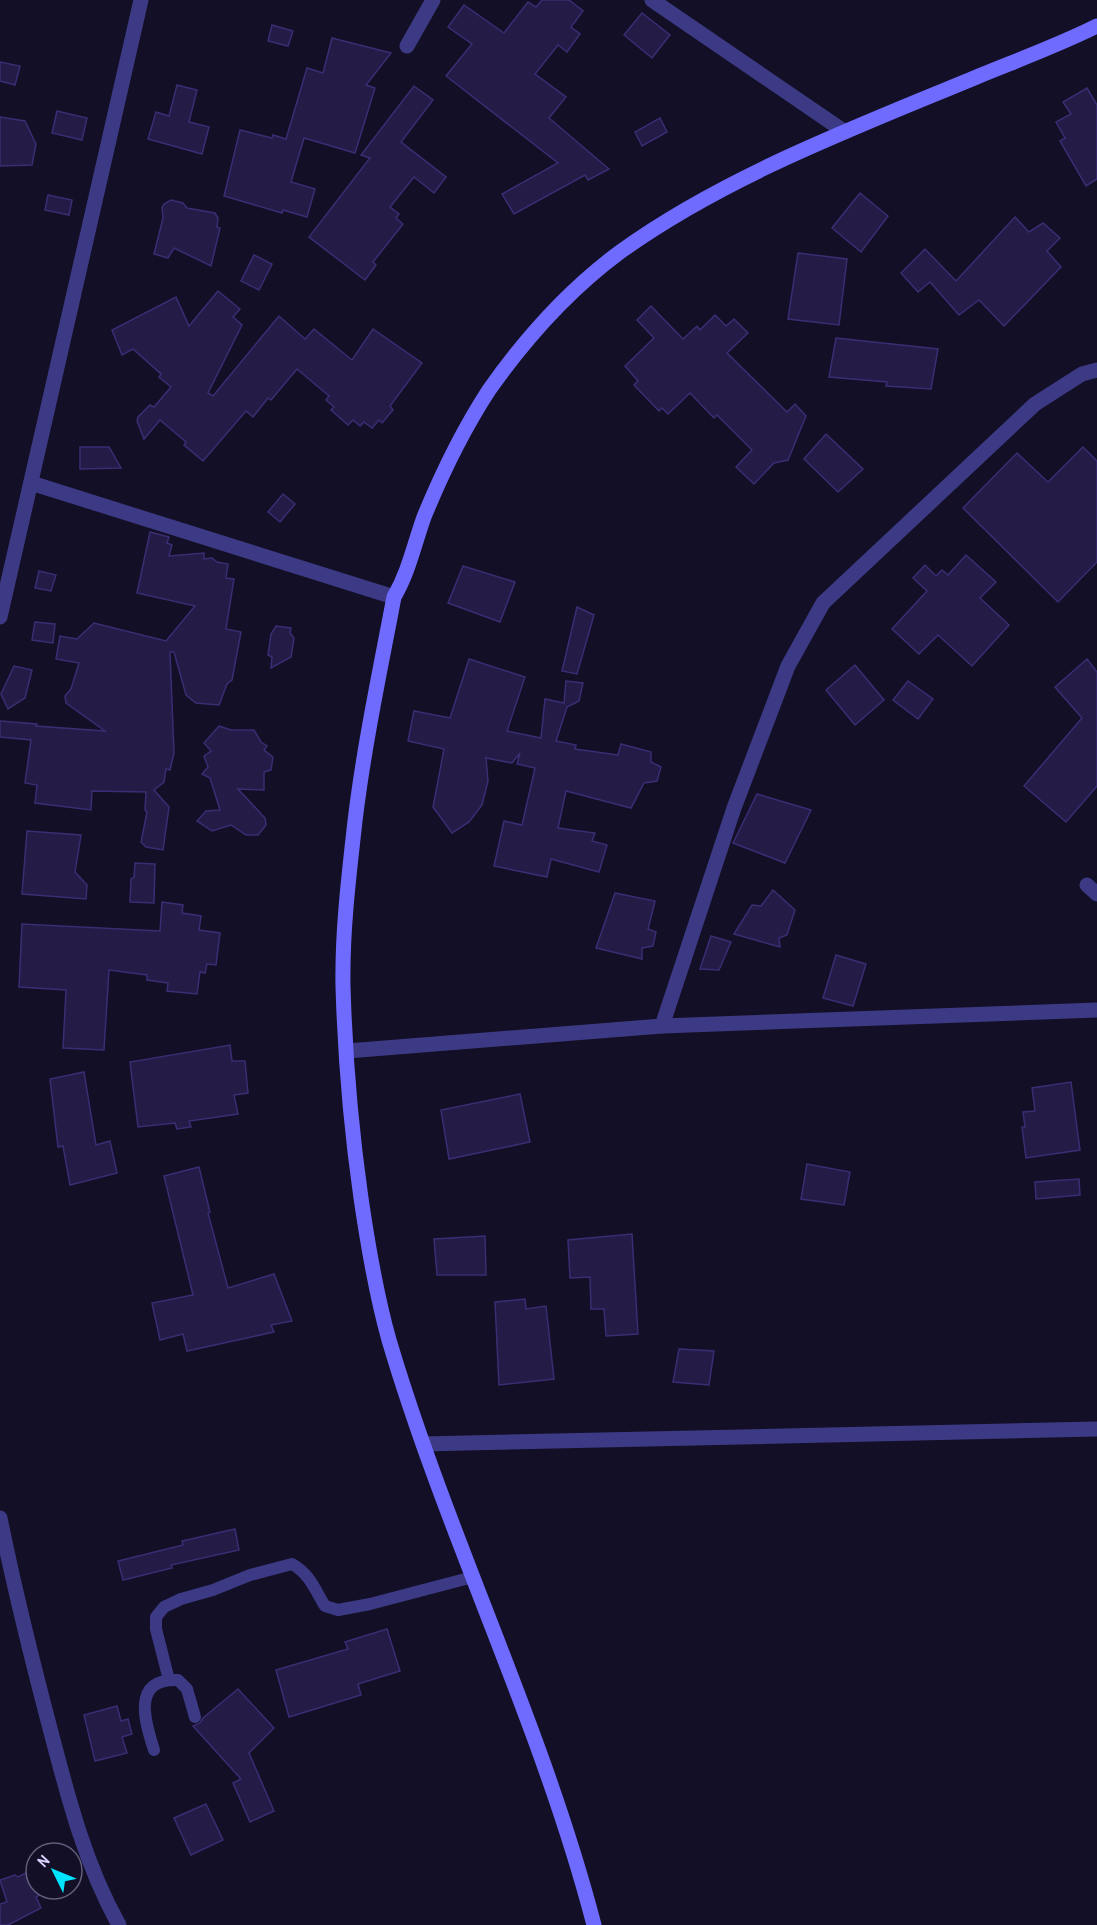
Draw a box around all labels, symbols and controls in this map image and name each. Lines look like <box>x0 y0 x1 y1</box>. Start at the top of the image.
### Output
north arrow <box>24 1841 84 1901</box>
text: N <box>32 1850 54 1872</box>

